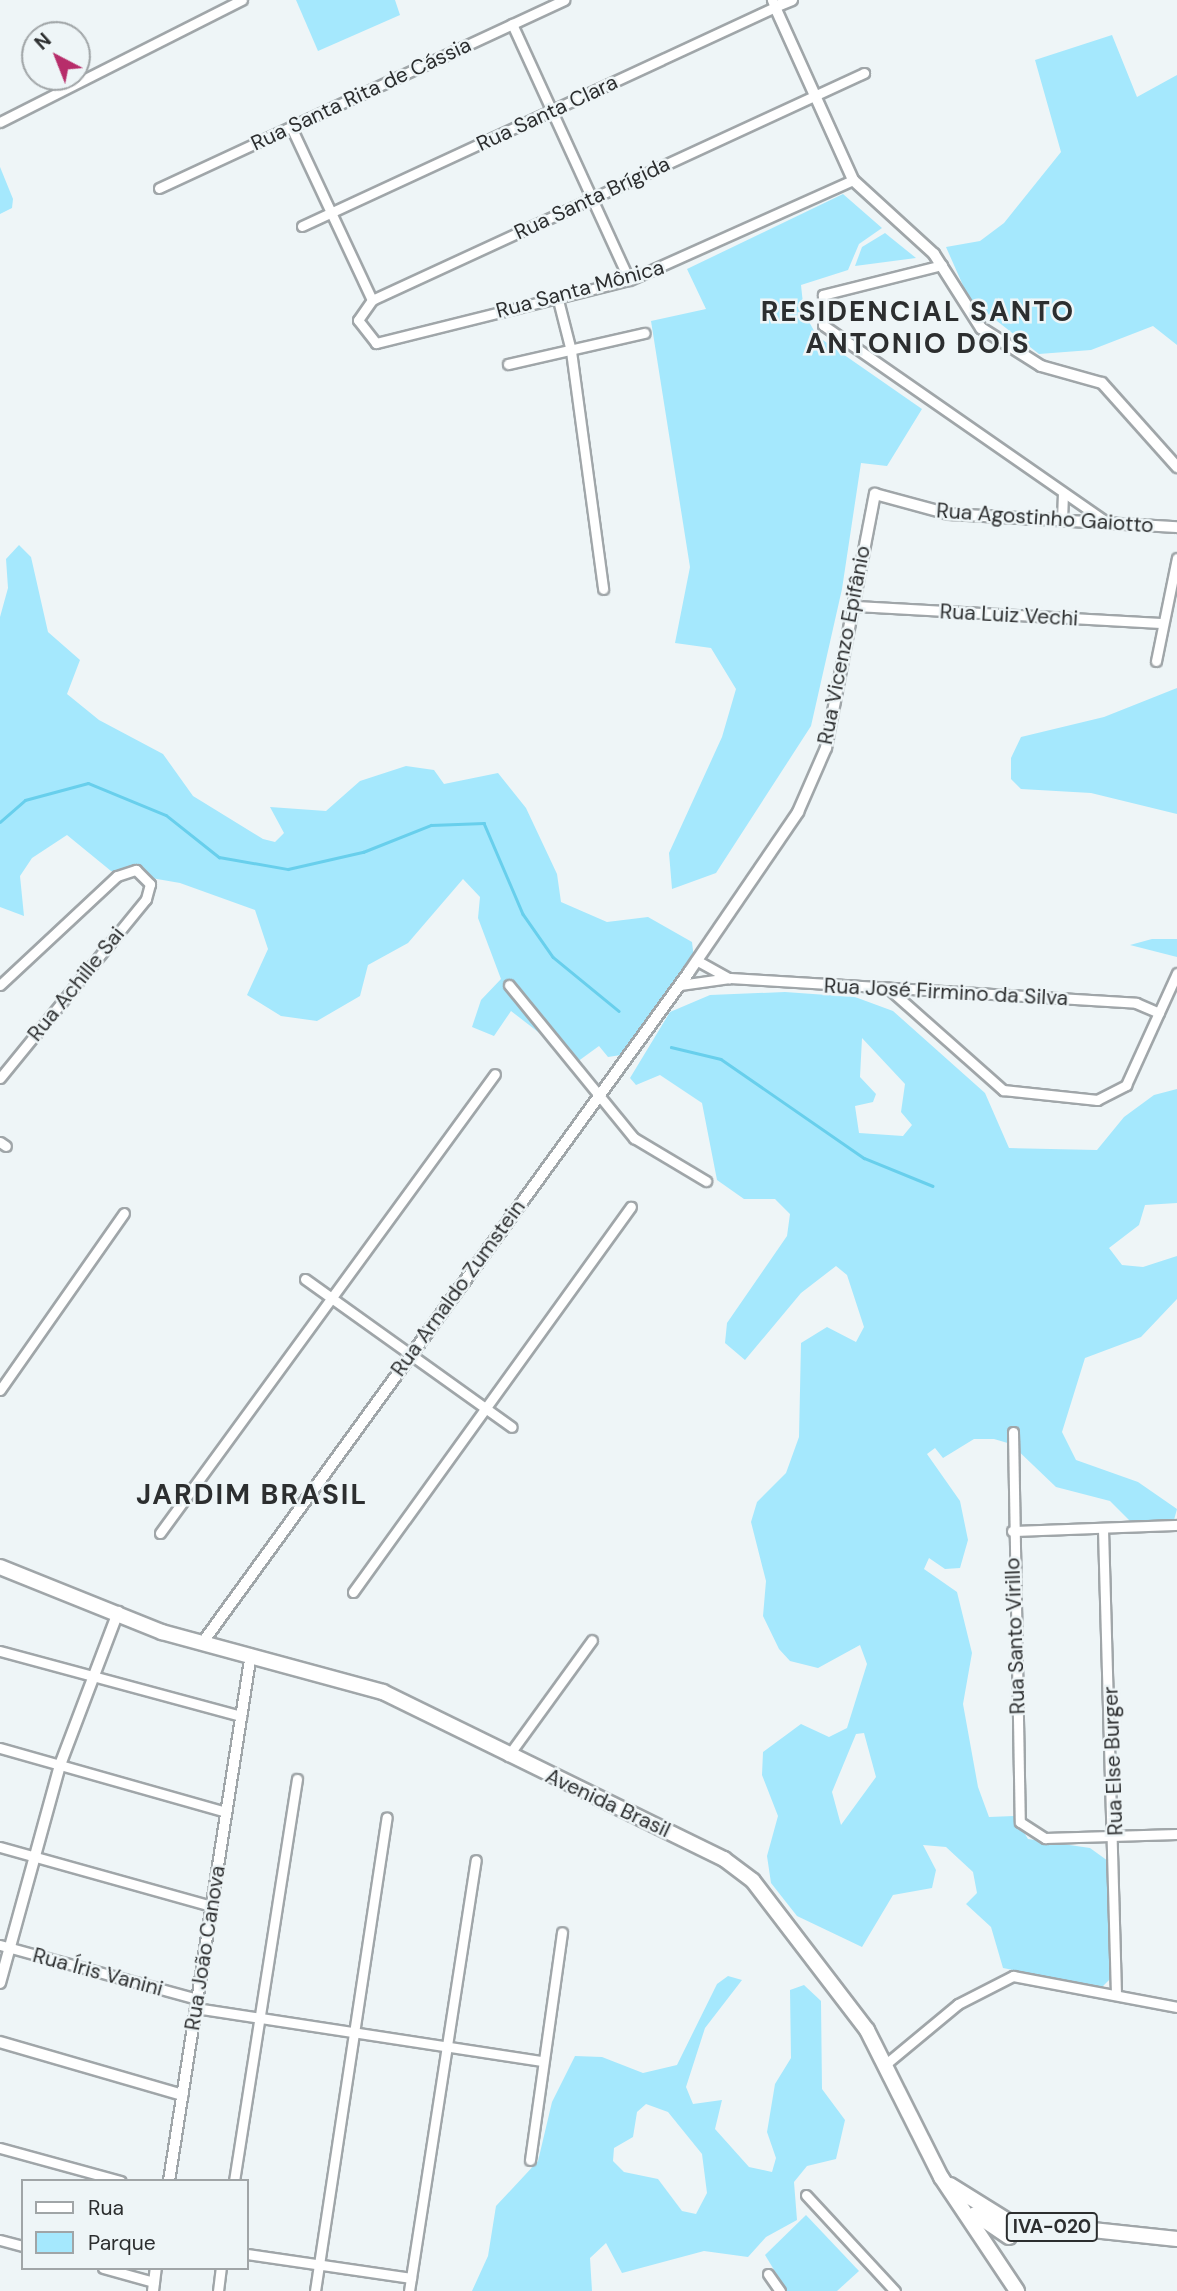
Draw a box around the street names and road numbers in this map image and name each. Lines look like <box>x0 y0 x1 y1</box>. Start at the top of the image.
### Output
street label: Rua Santa Rita de Cássia <box>247 32 475 156</box>
street label: Rua Santa Clara <box>472 69 622 157</box>
street label: Rua Santa Brígida <box>510 151 674 245</box>
street label: Rua Santa Mônica <box>493 254 667 324</box>
street label: Rua Agostinho Gaiotto <box>936 498 1154 538</box>
street label: Rua Vicenzo Epifânio <box>812 543 876 747</box>
street label: Rua Luiz Vechi <box>939 599 1079 631</box>
street label: Rua Achille Sai <box>22 922 130 1046</box>
street label: Rua José Firmino da Silva <box>823 973 1069 1011</box>
street label: Rua Arnaldo Zumstein <box>386 1195 530 1381</box>
street label: Rua Santo Virillo <box>1000 1557 1030 1715</box>
street label: Rua Else Burger <box>1098 1686 1128 1836</box>
street label: Avenida Brasil <box>542 1763 674 1843</box>
street label: Rua João Canova <box>180 1864 230 2032</box>
street label: Rua Íris Vanini <box>30 1943 166 2001</box>
road number: IVA-020 <box>1005 2212 1099 2242</box>

